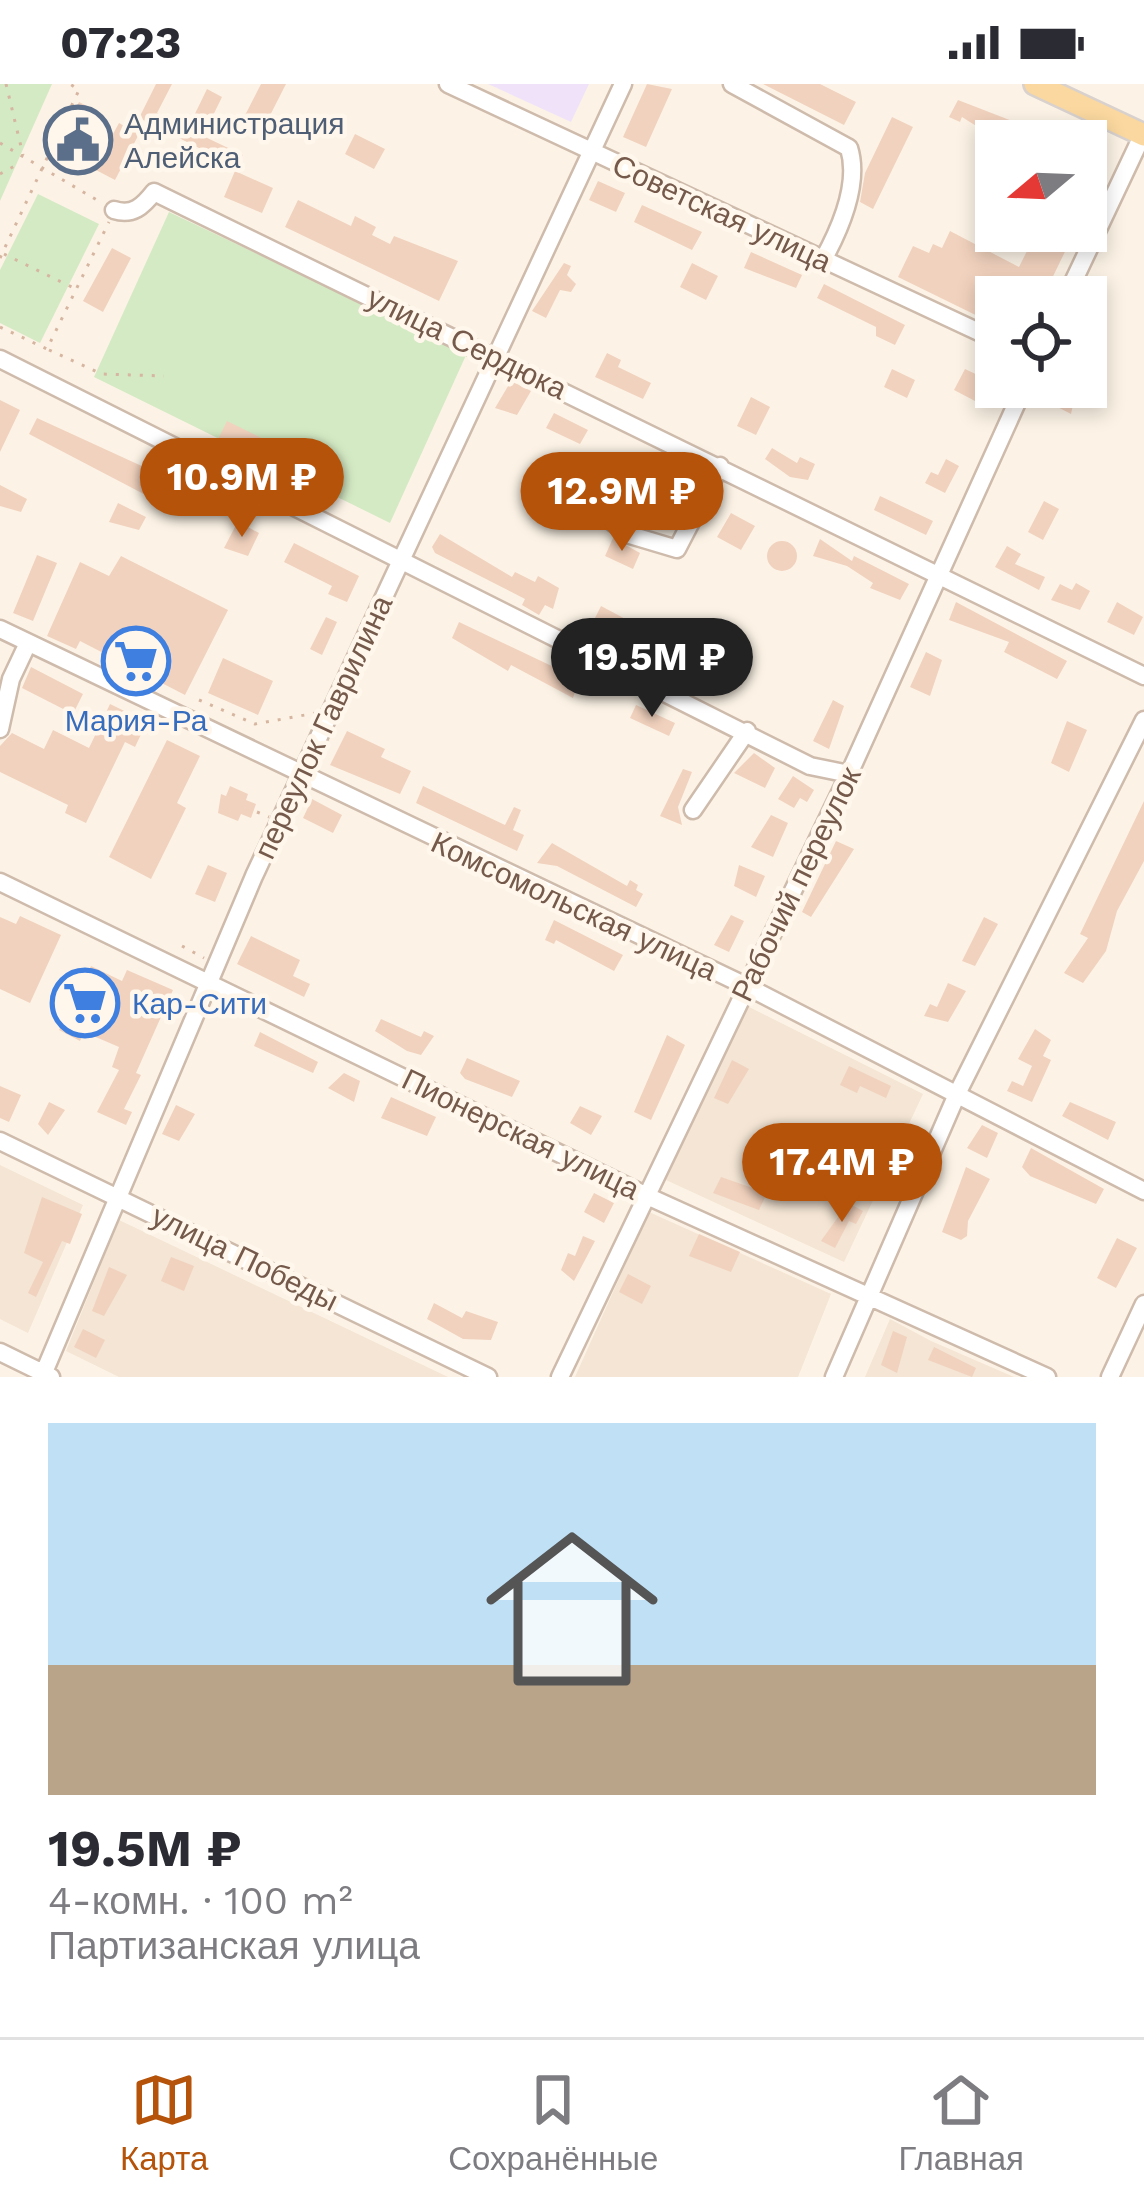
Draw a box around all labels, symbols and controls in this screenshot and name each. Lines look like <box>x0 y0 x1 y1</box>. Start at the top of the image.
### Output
text: 07:23 <box>60 16 181 69</box>
public building icon: Администрация Алейска <box>43 105 113 175</box>
place label: Администрация Алейска <box>124 106 345 175</box>
north arrow <box>975 120 1107 252</box>
map controls <box>975 120 1107 408</box>
street label: Советская улица <box>607 147 837 279</box>
button: locate <box>975 276 1107 408</box>
street label: улица Сердюка <box>362 280 573 407</box>
pin: 10.9M ₽ <box>131 438 353 540</box>
pin: 12.9M ₽ <box>511 452 733 554</box>
text: 10.9M ₽ <box>167 454 317 499</box>
text: 12.9M ₽ <box>548 468 696 513</box>
street label: переулок Гаврилина <box>247 590 399 864</box>
pin: 19.5M ₽ <box>541 618 763 720</box>
supermarket icon: Мария-Ра <box>101 626 171 696</box>
text: 19.5M ₽ <box>578 634 726 679</box>
place label: Мария-Ра <box>65 703 208 738</box>
street label: Рабочий переулок <box>724 760 868 1007</box>
street label: Комсомольская улица <box>426 824 723 988</box>
supermarket icon: Кар-Сити <box>50 968 120 1038</box>
place label: Кар-Сити <box>132 986 267 1021</box>
street label: Пионерская улица <box>397 1061 646 1207</box>
pin: 17.4M ₽ <box>731 1123 953 1225</box>
text: 17.4M ₽ <box>769 1139 915 1184</box>
street label: улица Победы <box>146 1198 344 1318</box>
icon: home <box>464 1501 680 1717</box>
text: 19.5M ₽ <box>48 1819 242 1878</box>
text: 4-комн. · 100 m² <box>48 1878 353 1923</box>
text: Партизанская улица <box>48 1923 420 1968</box>
tab: Карта <box>120 2067 208 2178</box>
tab: Сохранённые <box>448 2067 658 2178</box>
tab: Главная <box>898 2067 1024 2178</box>

